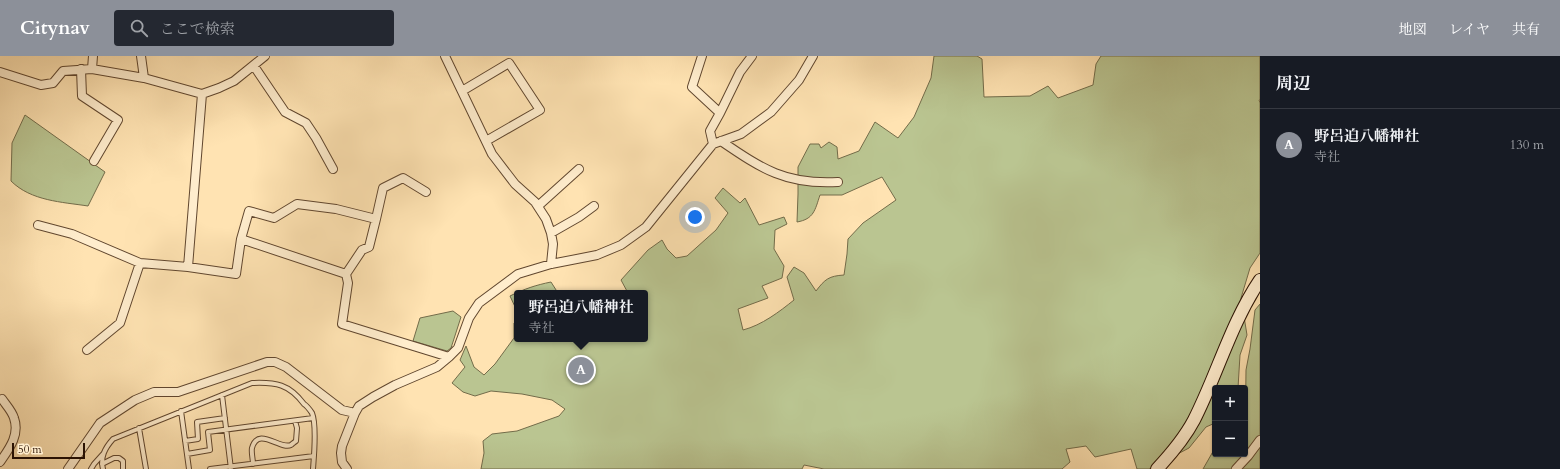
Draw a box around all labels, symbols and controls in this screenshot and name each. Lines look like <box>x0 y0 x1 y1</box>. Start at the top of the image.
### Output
search box <box>114 10 394 46</box>
text: Citynav <box>20 15 90 41</box>
icon: search <box>128 17 150 39</box>
text: ここで検索 <box>160 19 235 39</box>
text: 地図 <box>1399 20 1427 39</box>
text: レイヤ <box>1449 20 1490 39</box>
text: 共有 <box>1512 20 1540 39</box>
text: 周辺 <box>1276 72 1310 95</box>
text: 野呂迫八幡神社 <box>1314 126 1419 146</box>
text: A <box>1284 136 1294 154</box>
text: 130 m <box>1510 136 1544 154</box>
text: 寺社 <box>1314 148 1340 166</box>
your location <box>685 207 705 227</box>
popup <box>514 290 648 342</box>
text: 野呂迫八幡神社 <box>528 297 634 317</box>
text: 寺社 <box>528 319 555 337</box>
pin: A <box>568 355 594 385</box>
map controls <box>1212 385 1248 457</box>
button: + <box>1212 385 1248 421</box>
button: − <box>1212 421 1248 457</box>
scale bar <box>12 441 85 460</box>
text: 50 m <box>18 442 42 457</box>

